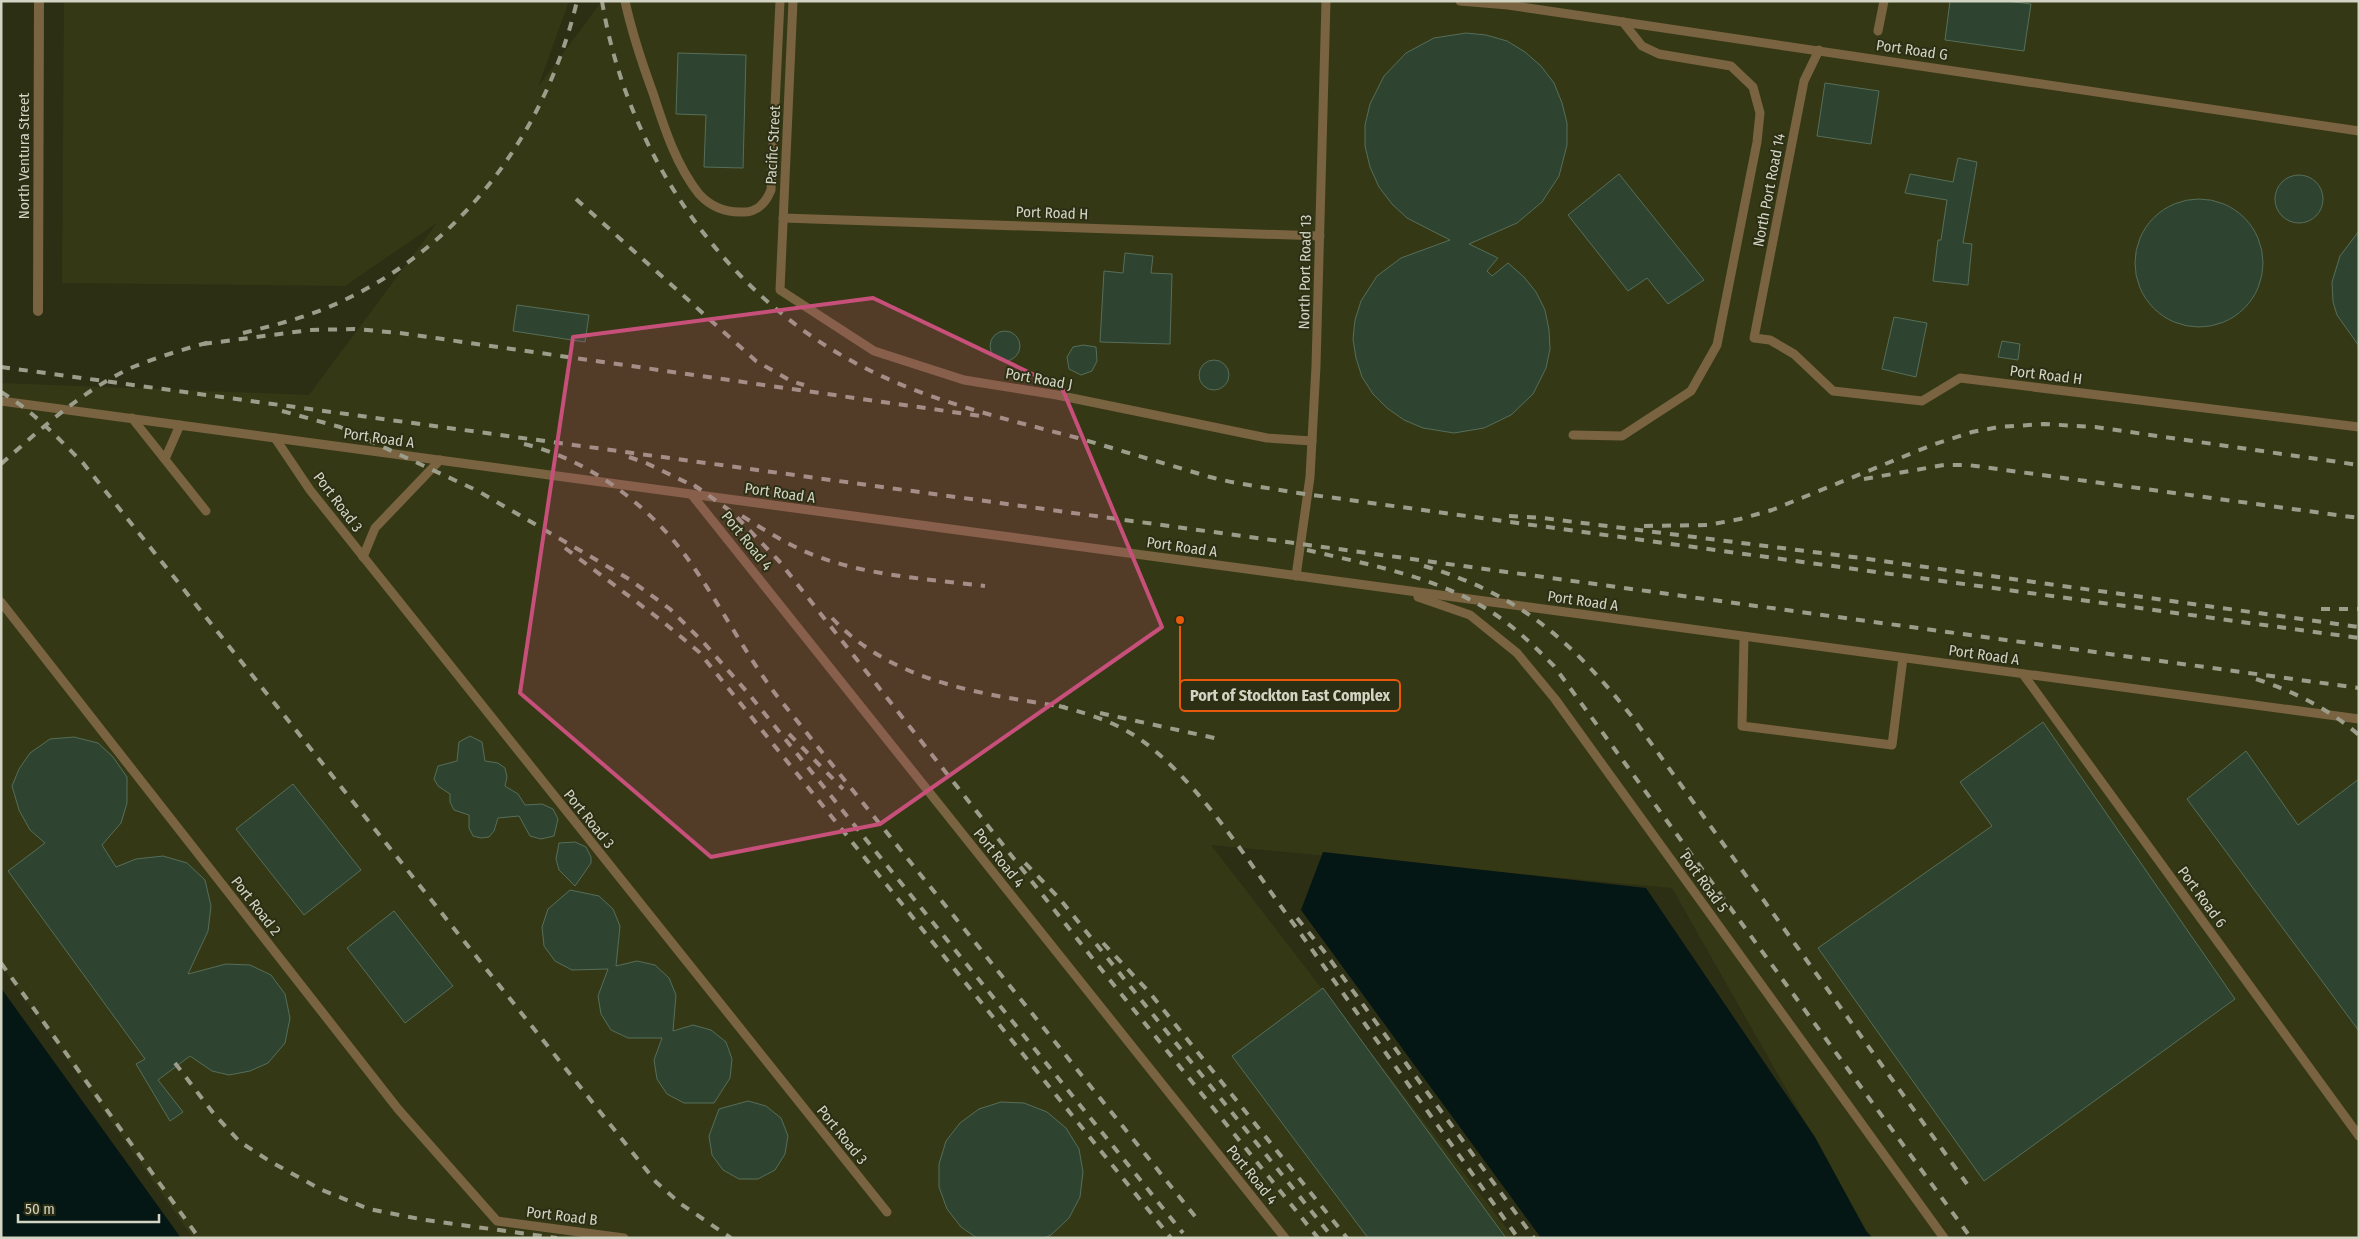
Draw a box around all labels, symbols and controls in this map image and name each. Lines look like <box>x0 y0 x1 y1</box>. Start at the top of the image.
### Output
street label: Port Road G <box>1875 36 1949 64</box>
street label: North Ventura Street <box>15 93 33 219</box>
street label: Pacific Street <box>762 105 784 185</box>
street label: North Port Road 14 <box>1749 132 1789 248</box>
street label: Port Road H <box>1015 203 1089 223</box>
street label: North Port Road 13 <box>1295 214 1315 330</box>
street label: Port Road H <box>2009 362 2083 388</box>
street label: Port Road J <box>1004 364 1074 394</box>
street label: Port Road A <box>342 424 416 452</box>
street label: Port Road 3 <box>310 468 366 536</box>
street label: Port Road A <box>743 479 817 507</box>
street label: Port Road 4 <box>718 508 776 574</box>
street label: Port Road A <box>1145 533 1219 561</box>
street label: Port Road A <box>1546 587 1620 615</box>
street label: Port Road A <box>1947 641 2021 669</box>
callout: Port of Stockton East Complex <box>1180 680 1400 711</box>
text: Port of Stockton East Complex <box>1190 686 1391 705</box>
street label: Port Road 3 <box>560 786 618 852</box>
street label: Port Road 4 <box>970 825 1028 891</box>
street label: Port Road 5 <box>1676 848 1732 916</box>
street label: Port Road 6 <box>2174 863 2230 931</box>
street label: Port Road 2 <box>227 873 285 939</box>
street label: Port Road 3 <box>813 1102 871 1168</box>
street label: Port Road 4 <box>1223 1142 1281 1208</box>
scale bar <box>18 1192 159 1224</box>
text: 50 m <box>25 1200 55 1218</box>
street label: Port Road B <box>525 1203 599 1229</box>

